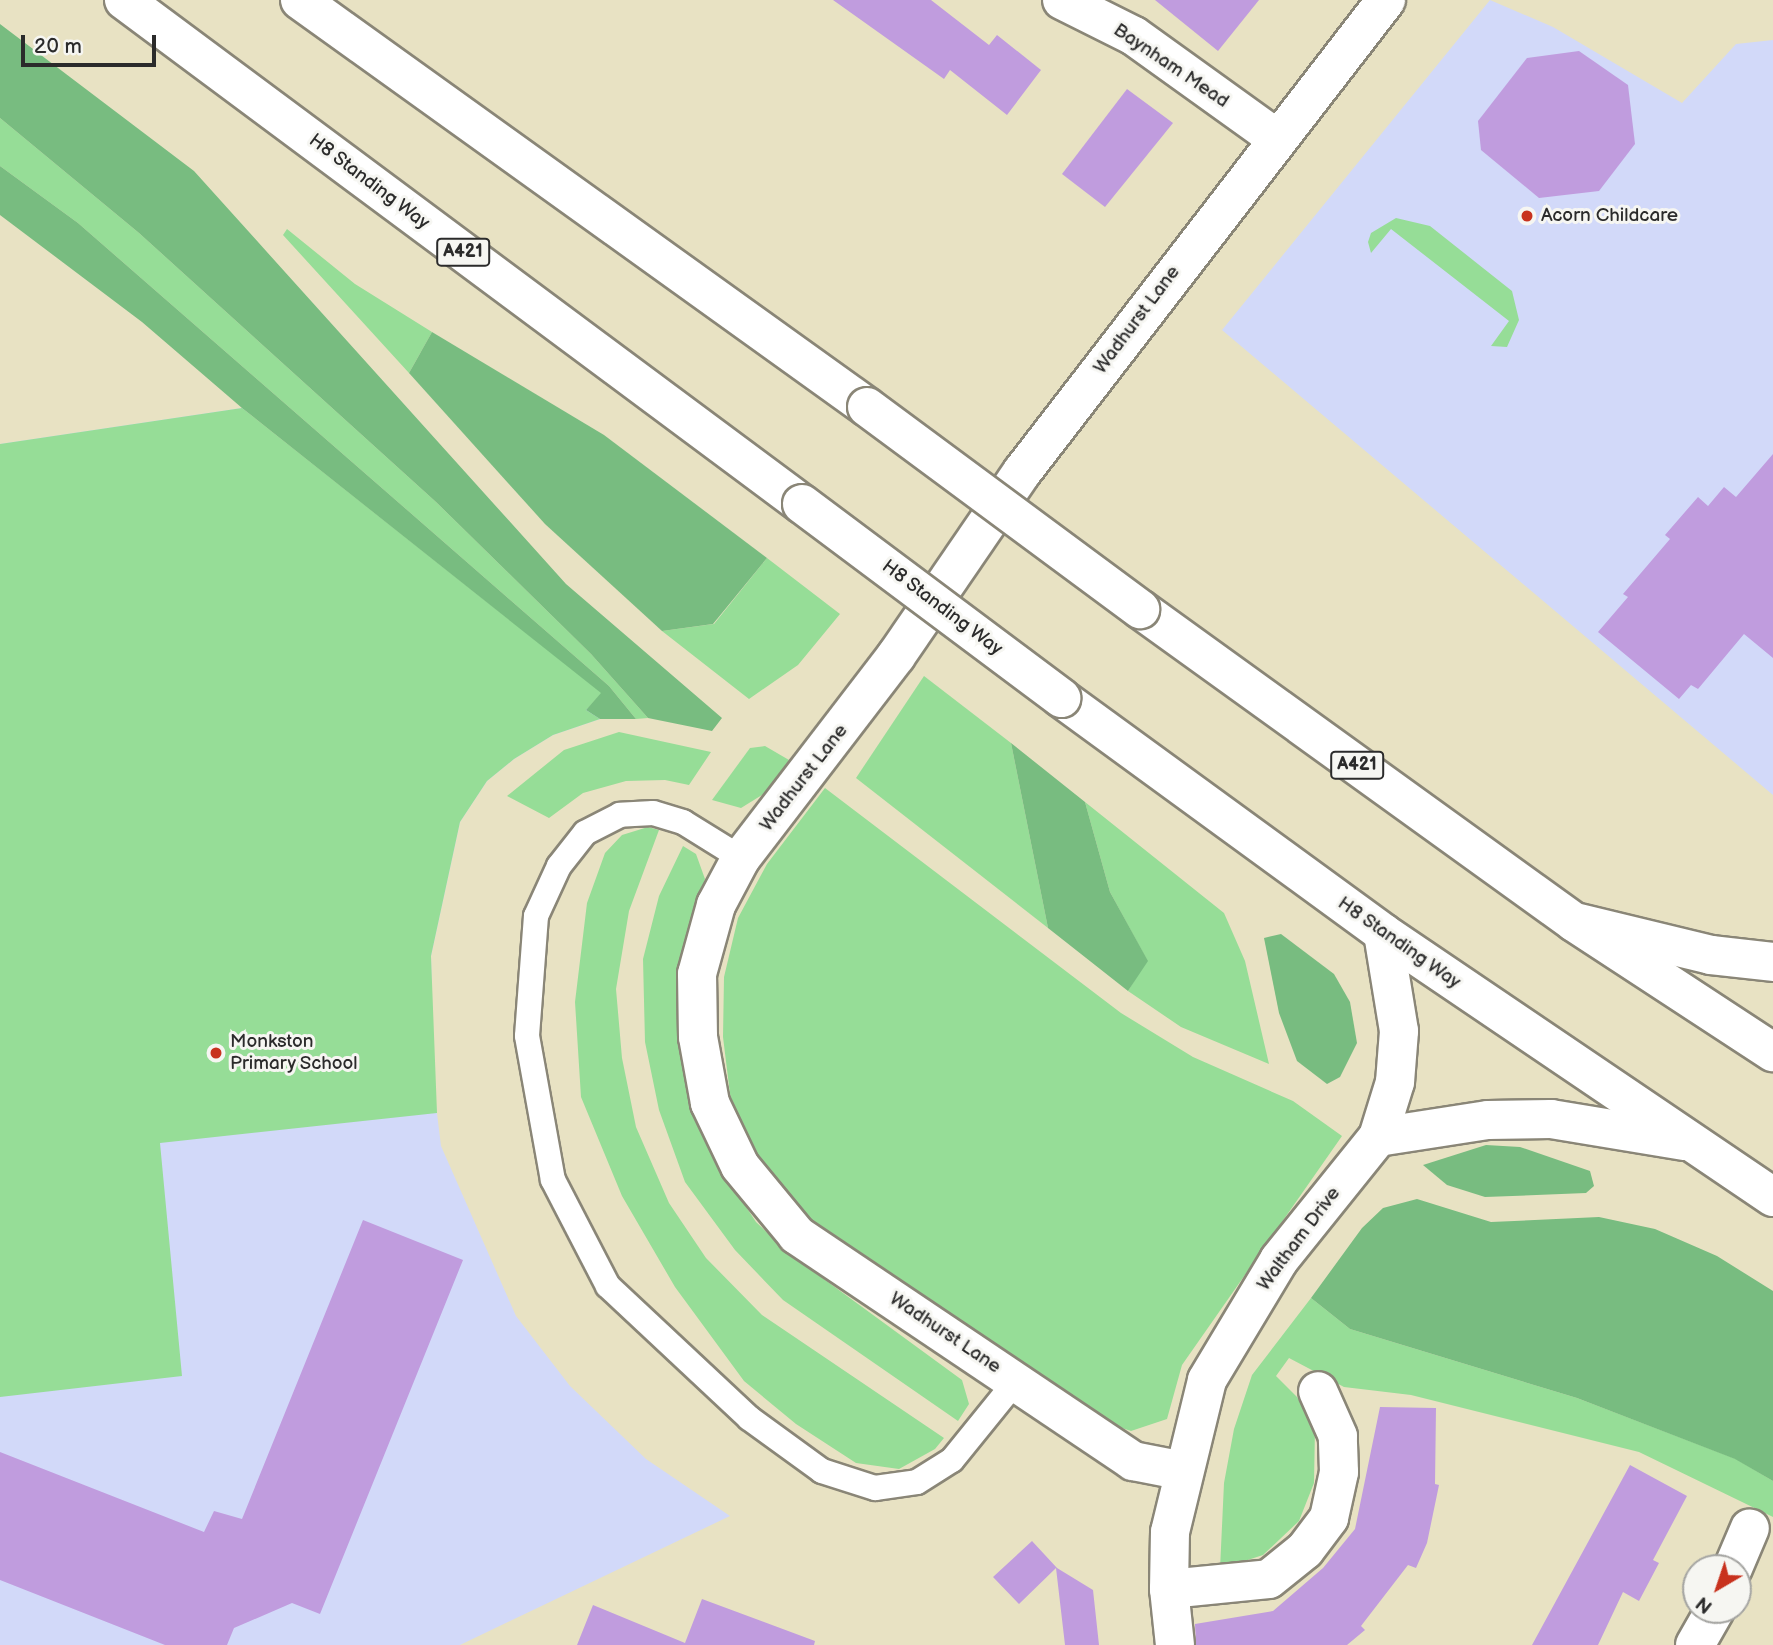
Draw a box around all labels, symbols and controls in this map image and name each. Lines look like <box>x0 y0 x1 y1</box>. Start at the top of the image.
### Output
street label: Baynham Mead <box>1109 19 1233 113</box>
scale bar <box>24 21 159 65</box>
text: 20 m <box>34 34 82 59</box>
street label: H8 Standing Way <box>304 129 434 235</box>
place label: Acorn Childcare <box>1541 205 1678 227</box>
marker: Acorn Childcare <box>1519 208 1535 224</box>
road number: A421 <box>435 238 491 266</box>
street label: Wadhurst Lane <box>1089 262 1185 378</box>
street label: H8 Standing Way <box>877 555 1007 661</box>
street label: Wadhurst Lane <box>755 720 853 836</box>
road number: A421 <box>1329 750 1385 780</box>
street label: H8 Standing Way <box>1333 892 1465 994</box>
place label: Monkston Primary School <box>230 1031 359 1075</box>
marker: Monkston Primary School <box>208 1045 224 1061</box>
street label: Waltham Drive <box>1253 1183 1345 1295</box>
street label: Wadhurst Lane <box>885 1287 1005 1379</box>
north arrow <box>1682 1554 1752 1624</box>
text: N <box>1692 1591 1718 1618</box>

